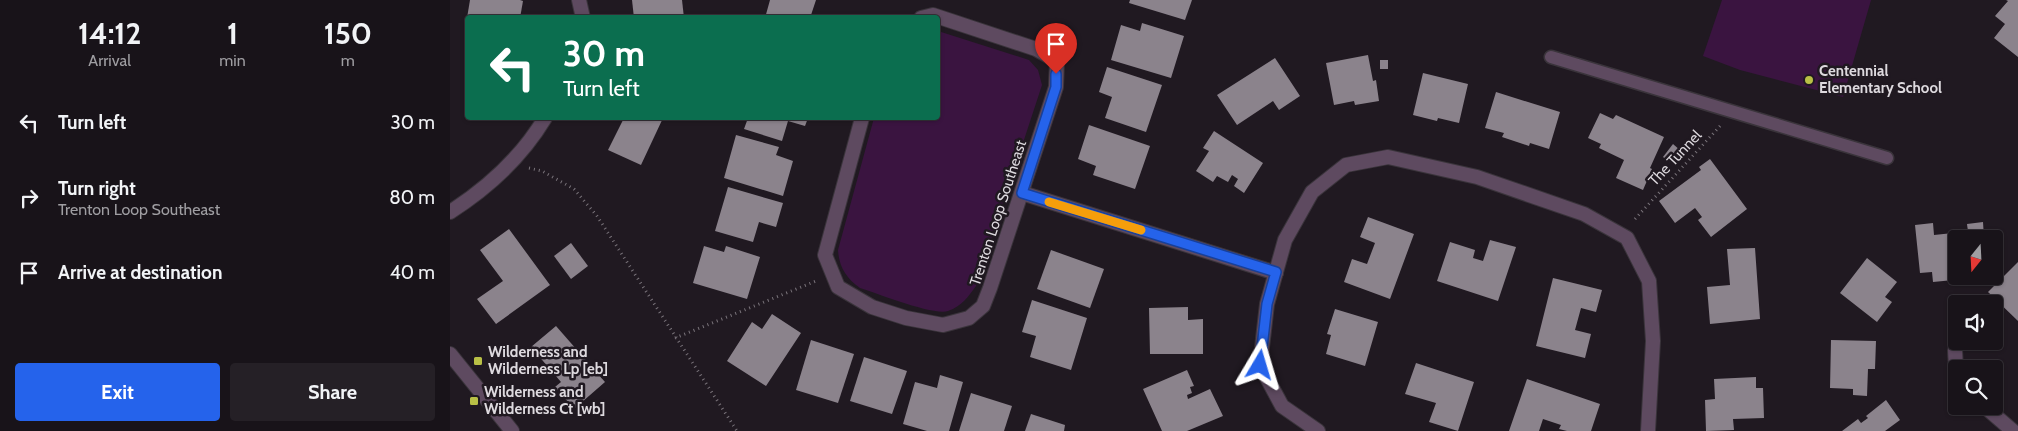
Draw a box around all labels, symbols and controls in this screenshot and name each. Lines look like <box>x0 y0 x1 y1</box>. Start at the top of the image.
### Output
text: 14:12 <box>78 15 141 52</box>
text: 1 <box>227 15 238 52</box>
text: 150 <box>324 15 372 52</box>
pin <box>1035 23 1077 74</box>
icon: arrive <box>1042 30 1070 58</box>
text: 30 m <box>563 32 645 75</box>
icon: left <box>480 35 545 100</box>
text: Arrival <box>88 51 131 70</box>
text: min <box>219 51 246 70</box>
text: m <box>341 51 355 70</box>
place label: Centennial Elementary School <box>1819 62 1942 97</box>
marker: Centennial Elementary School <box>1803 74 1815 86</box>
text: Turn left <box>563 75 640 102</box>
icon: left <box>15 109 43 137</box>
text: Turn left <box>58 111 126 134</box>
text: 30 m <box>391 111 435 134</box>
street label: The Tunnel <box>1645 126 1706 190</box>
street label: Trenton Loop Southeast <box>966 138 1030 288</box>
text: Turn right <box>58 177 136 200</box>
icon: right <box>15 184 43 212</box>
text: 80 m <box>389 186 435 209</box>
text: Trenton Loop Southeast <box>58 200 220 219</box>
north arrow <box>1948 230 2002 285</box>
map controls <box>1948 230 2003 415</box>
icon: arrive <box>15 259 43 287</box>
text: Arrive at destination <box>58 261 222 284</box>
text: 40 m <box>390 261 435 284</box>
button: sound <box>1948 295 2003 350</box>
position arrow <box>1233 338 1285 390</box>
place label: Wilderness and Wilderness Lp [eb] <box>488 343 608 378</box>
marker: Wilderness and Wilderness Lp [eb] <box>472 355 484 367</box>
button: search <box>1948 360 2003 415</box>
button: Exit <box>15 363 220 421</box>
button: Share <box>230 363 435 421</box>
place label: Wilderness and Wilderness Ct [wb] <box>484 383 605 418</box>
marker: Wilderness and Wilderness Ct [wb] <box>468 395 480 407</box>

